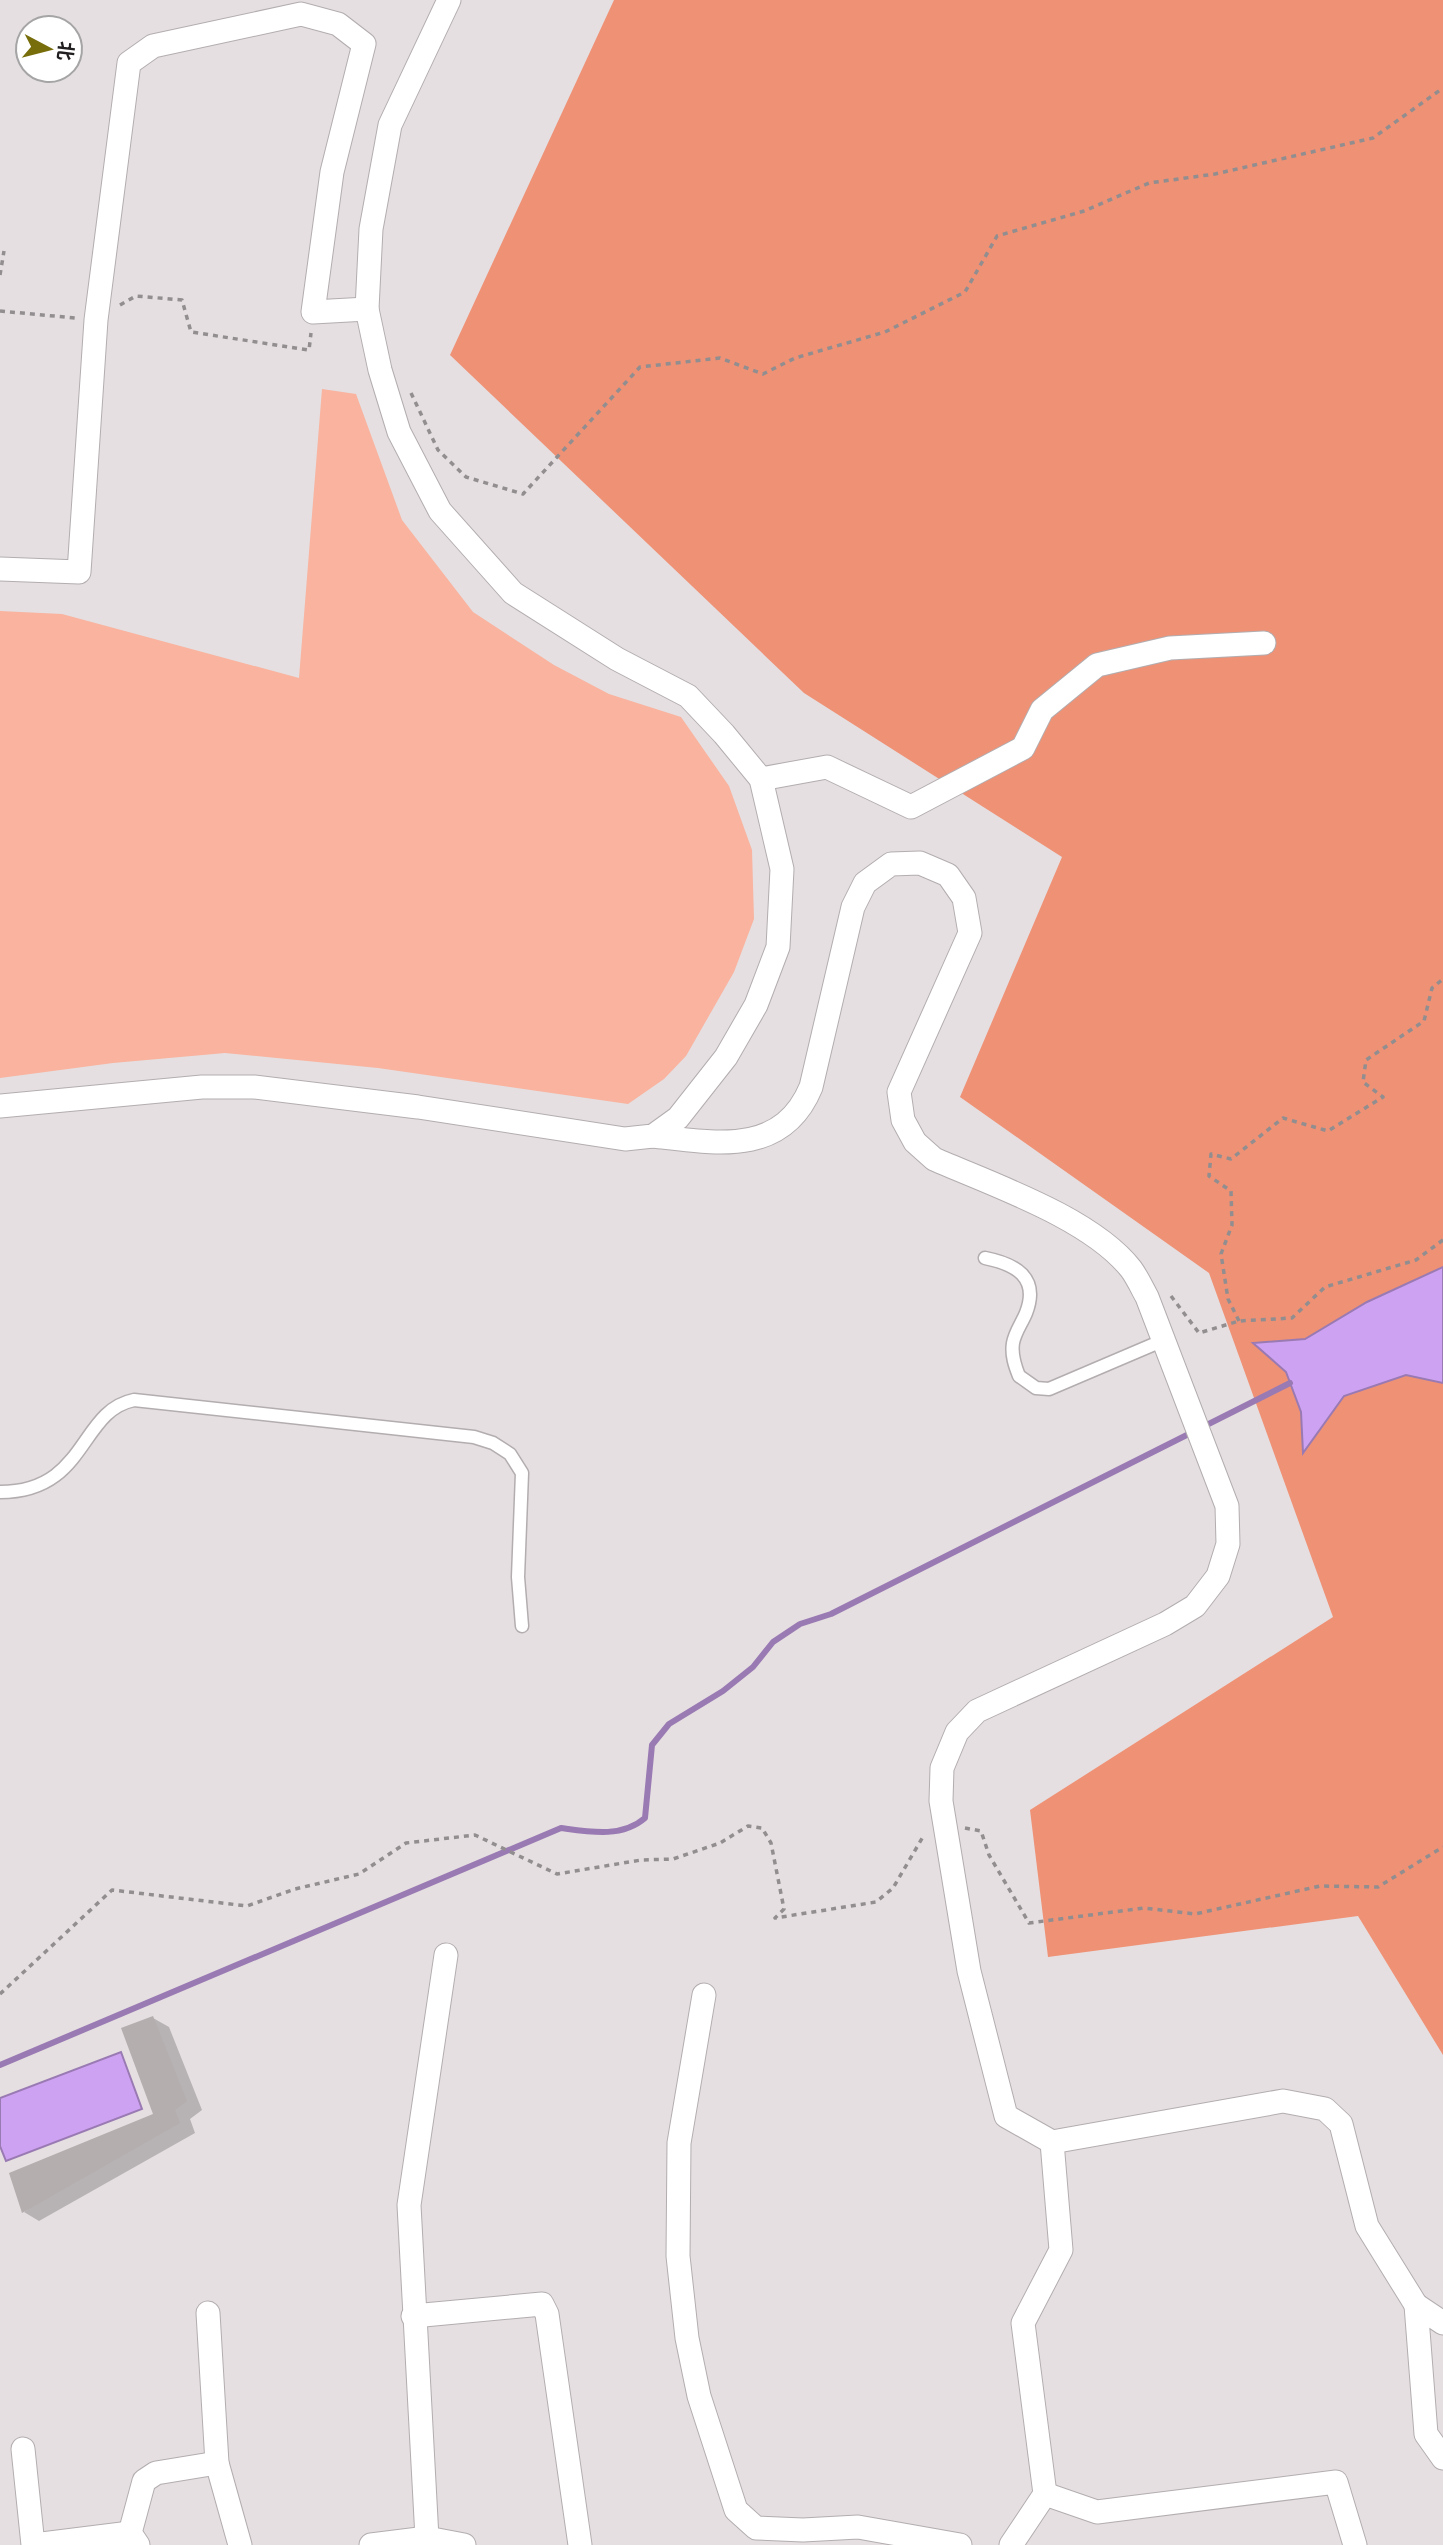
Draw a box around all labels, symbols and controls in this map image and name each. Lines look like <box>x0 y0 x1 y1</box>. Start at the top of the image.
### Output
north arrow <box>14 14 84 84</box>
text: 北 <box>54 40 78 62</box>

